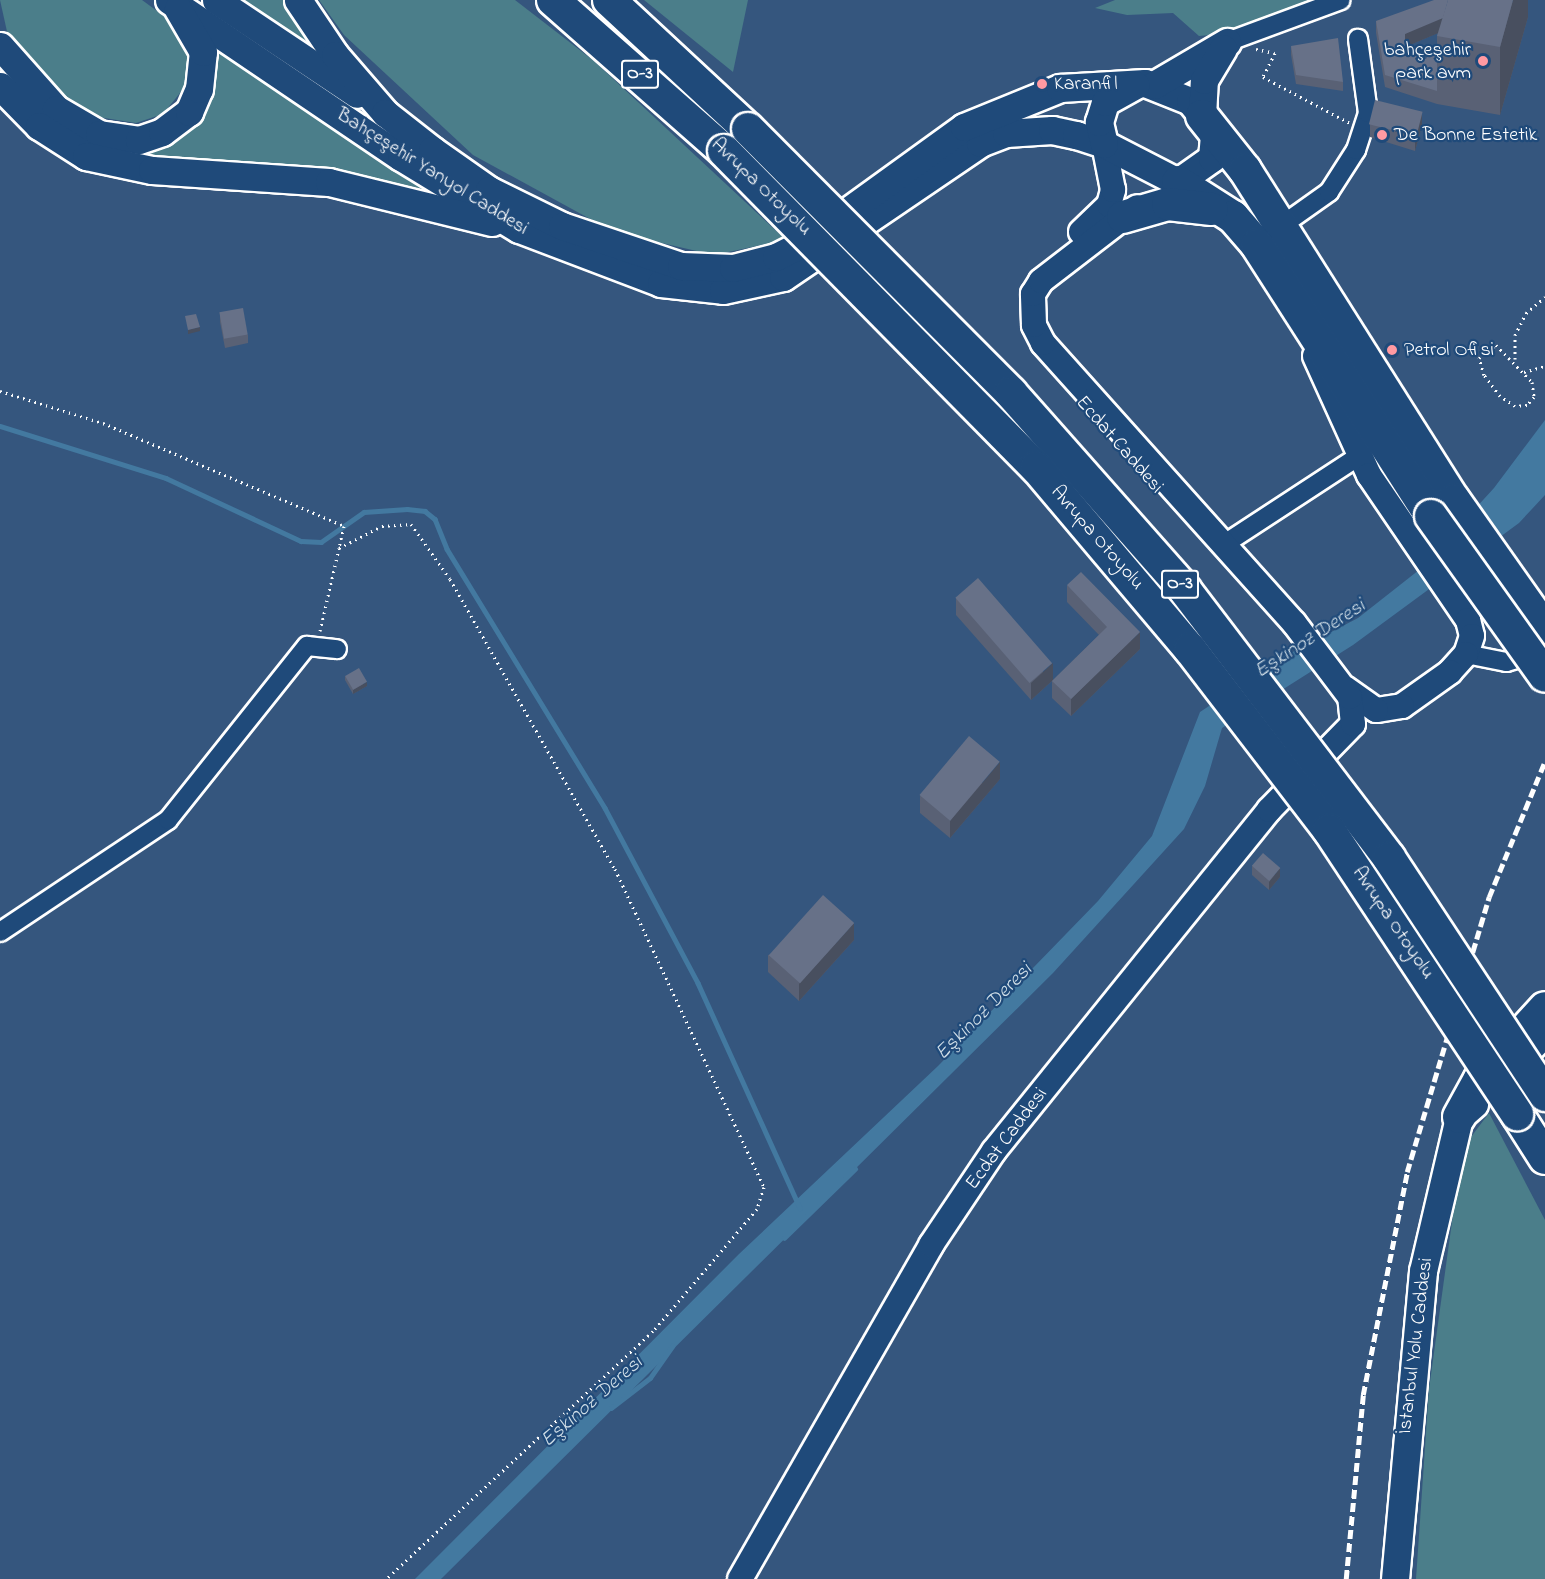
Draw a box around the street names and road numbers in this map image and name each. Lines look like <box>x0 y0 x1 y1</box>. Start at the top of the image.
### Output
road number: O-3 <box>620 59 660 89</box>
street label: Bahçeşehir Yanyol Caddesi <box>332 103 532 241</box>
street label: Avrupa Otoyolu <box>706 133 816 241</box>
street label: Ecdat Caddesi <box>1070 391 1168 499</box>
street label: Avrupa Otoyolu <box>1045 481 1149 595</box>
road number: O-3 <box>1160 569 1200 599</box>
street label: Avrupa Otoyolu <box>1346 862 1440 984</box>
street label: Ecdat Caddesi <box>961 1083 1053 1195</box>
street label: İstanbul Yolu Caddesi <box>1393 1256 1439 1436</box>

